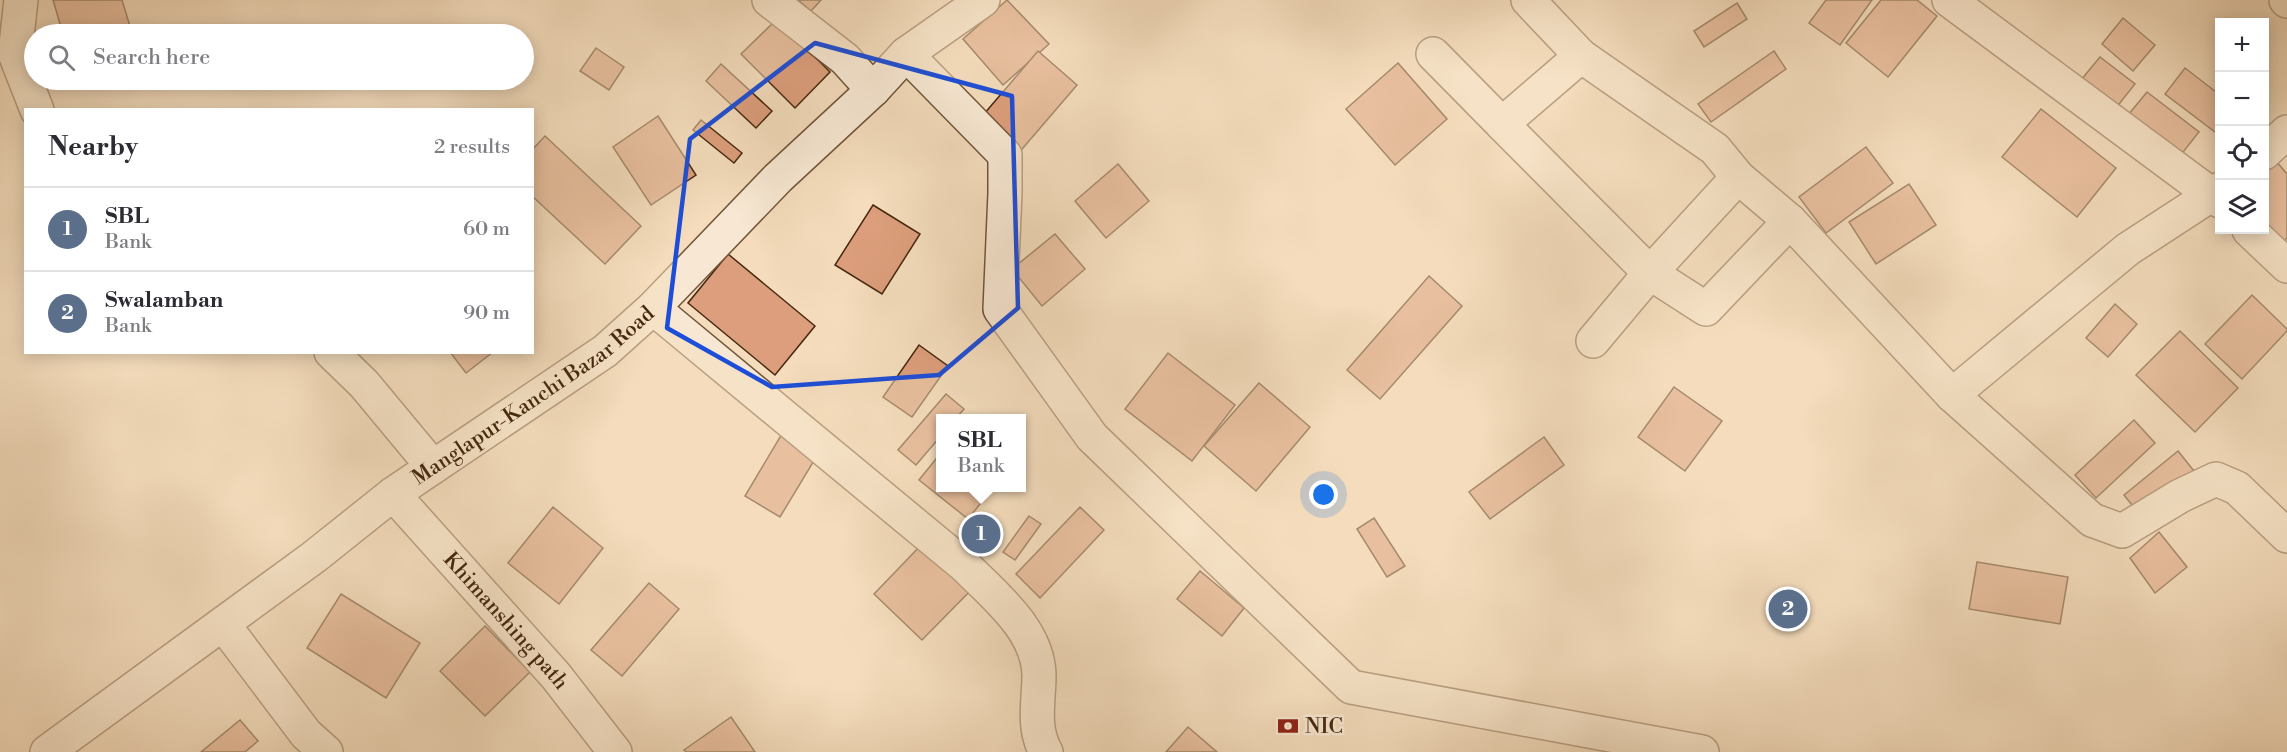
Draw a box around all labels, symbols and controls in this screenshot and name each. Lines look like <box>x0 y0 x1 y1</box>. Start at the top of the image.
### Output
map controls <box>2215 18 2269 234</box>
button: + <box>2215 18 2269 72</box>
search box <box>24 24 534 90</box>
icon: search <box>45 41 78 74</box>
text: Search here <box>93 44 210 71</box>
button: − <box>2215 72 2269 126</box>
button: locate <box>2215 126 2269 180</box>
text: Nearby <box>48 131 138 163</box>
text: 2 results <box>434 135 510 160</box>
button: layers <box>2215 180 2269 234</box>
text: SBL <box>105 203 149 230</box>
text: 1 <box>63 217 72 242</box>
text: 60 m <box>463 217 510 242</box>
text: Bank <box>105 230 152 255</box>
text: Swalamban <box>105 287 223 314</box>
text: 2 <box>61 301 74 326</box>
street label: Manglapur-Kanchi Bazar Road <box>407 301 660 491</box>
text: 90 m <box>463 301 510 326</box>
text: Bank <box>105 314 152 339</box>
popup <box>936 414 1026 492</box>
text: SBL <box>958 427 1002 454</box>
text: Bank <box>958 454 1004 479</box>
your location <box>1309 480 1338 509</box>
pin: 1 <box>962 512 1000 556</box>
street label: Khimanshing path <box>437 547 574 696</box>
pin: 2 <box>1768 586 1808 632</box>
bank icon: NIC <box>1276 714 1300 738</box>
place label: NIC <box>1305 714 1343 740</box>

